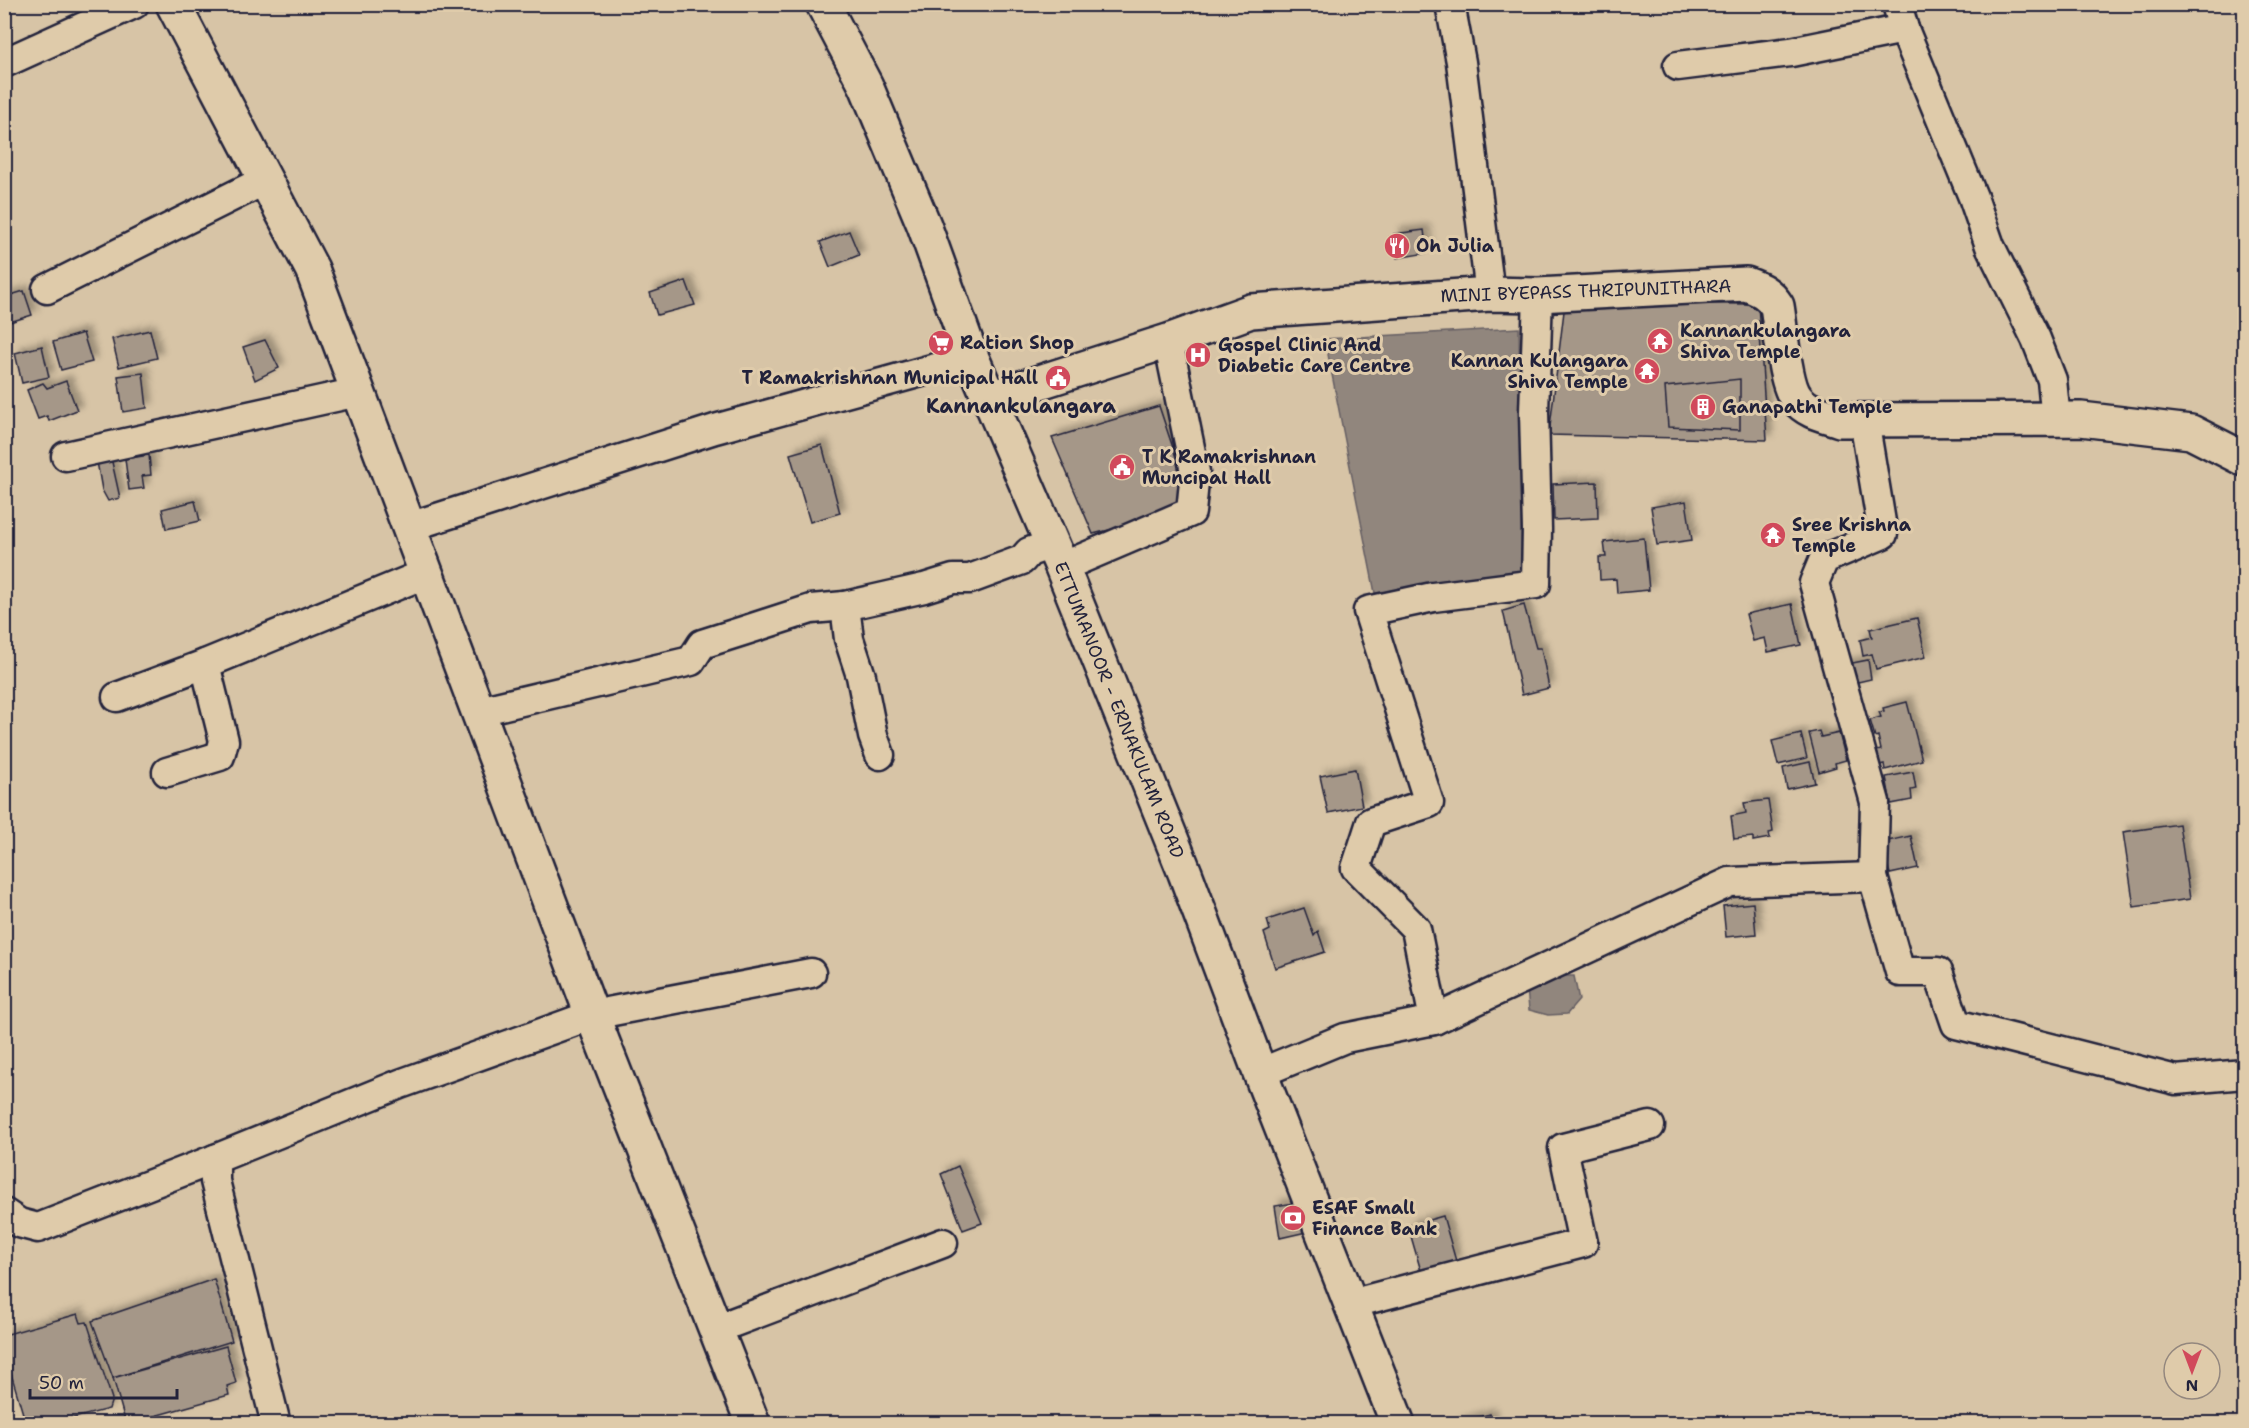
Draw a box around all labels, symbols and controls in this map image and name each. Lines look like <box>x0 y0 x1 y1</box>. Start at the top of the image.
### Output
restaurant icon: Oh Julia <box>1382 231 1412 261</box>
place label: Oh Julia <box>1416 234 1495 258</box>
street label: MINI BYEPASS THRIPUNITHARA <box>1440 274 1732 308</box>
place label: Kannankulangara Shiva Temple <box>1680 319 1851 364</box>
temple icon: Kannankulangara Shiva Temple <box>1645 326 1675 356</box>
supermarket icon: Ration Shop <box>926 328 956 358</box>
place label: Ration Shop <box>960 331 1074 355</box>
place label: Gospel Clinic And Diabetic Care Centre <box>1218 333 1411 378</box>
hospital icon: Gospel Clinic And Diabetic Care Centre <box>1183 340 1213 370</box>
place label: Kannan Kulangara Shiva Temple <box>1451 349 1629 394</box>
temple icon: Kannan Kulangara Shiva Temple <box>1632 356 1662 386</box>
public building icon: T Ramakrishnan Municipal Hall <box>1043 363 1073 393</box>
place label: T Ramakrishnan Municipal Hall <box>742 366 1038 390</box>
building icon: Ganapathi Temple <box>1688 392 1718 422</box>
district label: Kannankulangara <box>926 393 1116 419</box>
place label: Ganapathi Temple <box>1722 395 1893 419</box>
place label: T K Ramakrishnan Muncipal Hall <box>1142 445 1316 490</box>
public building icon: T K Ramakrishnan Muncipal Hall <box>1107 452 1137 482</box>
place label: Sree Krishna Temple <box>1792 513 1912 558</box>
temple icon: Sree Krishna Temple <box>1758 520 1788 550</box>
street label: ETTUMANOOR - ERNAKULAM ROAD <box>1048 558 1190 862</box>
place label: ESAF Small Finance Bank <box>1312 1196 1438 1241</box>
bank icon: ESAF Small Finance Bank <box>1278 1203 1308 1233</box>
north arrow <box>2162 1341 2222 1401</box>
scale bar <box>30 1362 177 1400</box>
text: 50 m <box>39 1371 84 1395</box>
text: N <box>2186 1375 2198 1396</box>

